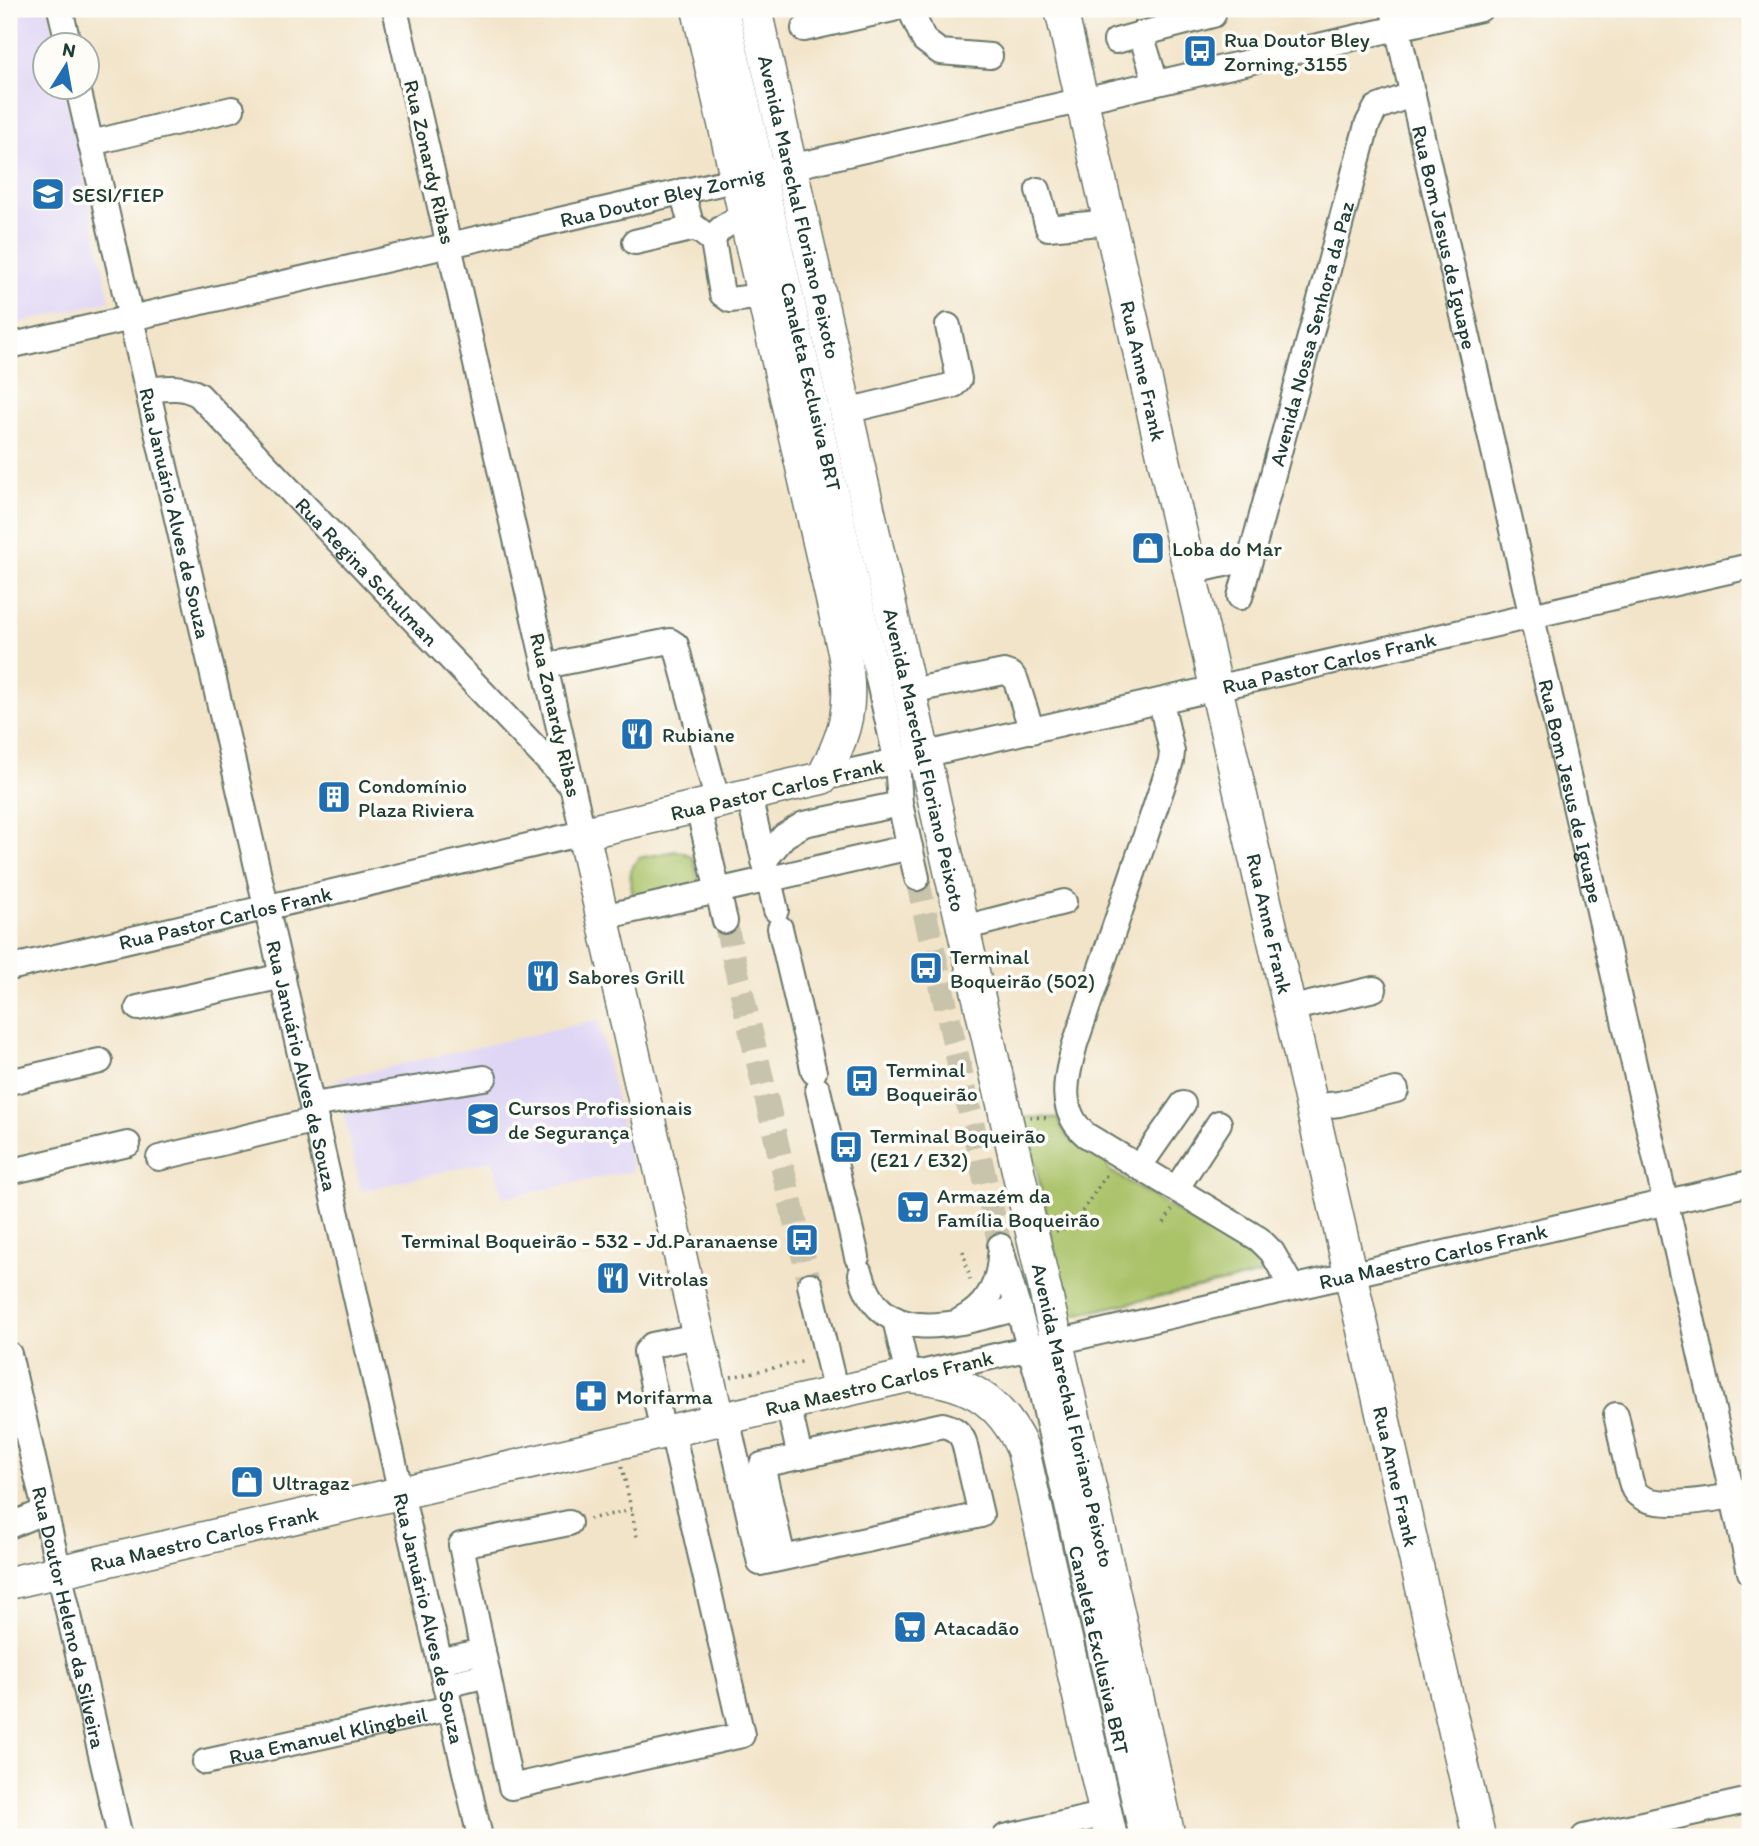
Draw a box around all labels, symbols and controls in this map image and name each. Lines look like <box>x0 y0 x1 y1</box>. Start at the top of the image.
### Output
place label: Rua Doutor Bley Zorning, 3155 <box>1224 27 1370 76</box>
north arrow <box>32 32 102 102</box>
bus stop icon: Rua Doutor Bley Zorning, 3155 <box>1181 32 1219 70</box>
text: N <box>61 37 78 62</box>
street label: Avenida Marechal Floriano Peixoto <box>753 53 846 361</box>
street label: Rua Zonardy Ribas <box>399 77 461 247</box>
street label: Rua Bom Jesus de Iguape <box>1407 123 1483 352</box>
street label: Rua Doutor Bley Zornig <box>557 161 767 232</box>
school or university icon: SESI/FIEP <box>29 175 67 213</box>
place label: SESI/FIEP <box>72 182 164 207</box>
street label: Avenida Nossa Senhora da Paz <box>1263 198 1359 469</box>
street label: Canaleta Exclusiva BRT <box>776 279 848 494</box>
street label: Rua Anne Frank <box>1116 298 1172 444</box>
street label: Rua Januário Alves de Souza <box>135 385 217 641</box>
street label: Rua Regina Schulman <box>290 492 444 651</box>
shop icon: Loba do Mar <box>1129 529 1167 567</box>
place label: Loba do Mar <box>1172 536 1282 561</box>
street label: Avenida Marechal Floriano Peixoto <box>879 606 972 914</box>
street label: Rua Pastor Carlos Frank <box>1220 626 1438 699</box>
street label: Rua Zonardy Ribas <box>525 630 587 800</box>
street label: Rua Bom Jesus de Iguape <box>1534 676 1609 905</box>
restaurant icon: Rubiane <box>618 715 656 753</box>
place label: Rubiane <box>662 722 735 747</box>
street label: Rua Pastor Carlos Frank <box>668 752 886 826</box>
place label: Condomínio Plaza Riviera <box>358 773 474 822</box>
building icon: Condomínio Plaza Riviera <box>315 778 353 816</box>
street label: Rua Anne Frank <box>1242 851 1298 996</box>
street label: Rua Pastor Carlos Frank <box>116 880 334 954</box>
street label: Rua Januário Alves de Souza <box>262 938 344 1193</box>
place label: Terminal Boqueirão (502) <box>950 944 1095 993</box>
bus stop icon: Terminal Boqueirão (502) <box>907 949 945 987</box>
restaurant icon: Sabores Grill <box>524 957 562 995</box>
place label: Sabores Grill <box>568 964 685 989</box>
place label: Terminal Boqueirão <box>886 1057 978 1106</box>
bus stop icon: Terminal Boqueirão <box>843 1062 881 1100</box>
place label: Cursos Profissionais de Segurança <box>508 1095 692 1144</box>
school or university icon: Cursos Profissionais de Segurança <box>464 1100 502 1138</box>
place label: Terminal Boqueirão (E21 / E32) <box>870 1123 1046 1172</box>
bus stop icon: Terminal Boqueirão (E21 / E32) <box>827 1128 865 1166</box>
place label: Armazém da Família Boqueirão <box>937 1183 1100 1232</box>
supermarket icon: Armazém da Família Boqueirão <box>894 1188 932 1226</box>
street label: Rua Maestro Carlos Frank <box>1316 1217 1550 1294</box>
bus stop icon: Terminal Boqueirão - 532 - Jd.Paranaense <box>783 1221 821 1259</box>
place label: Terminal Boqueirão - 532 - Jd.Paranaense <box>401 1228 778 1253</box>
restaurant icon: Vitrolas <box>594 1259 632 1297</box>
street label: Avenida Marechal Floriano Peixoto <box>1027 1261 1120 1570</box>
place label: Vitrolas <box>638 1266 708 1291</box>
street label: Rua Maestro Carlos Frank <box>763 1345 995 1421</box>
pharmacy icon: Morifarma <box>572 1377 610 1415</box>
place label: Morifarma <box>616 1384 713 1409</box>
street label: Rua Anne Frank <box>1368 1403 1425 1549</box>
shop icon: Ultragaz <box>228 1463 266 1501</box>
place label: Ultragaz <box>272 1470 350 1495</box>
street label: Rua Doutor Heleno da Silveira <box>27 1484 112 1751</box>
street label: Rua Januário Alves de Souza <box>389 1490 471 1746</box>
street label: Rua Maestro Carlos Frank <box>87 1500 321 1576</box>
street label: Canaleta Exclusiva BRT <box>1064 1543 1135 1757</box>
supermarket icon: Atacadão <box>891 1608 929 1646</box>
place label: Atacadão <box>934 1615 1019 1640</box>
street label: Rua Emanuel Klingbeil <box>227 1701 429 1769</box>

